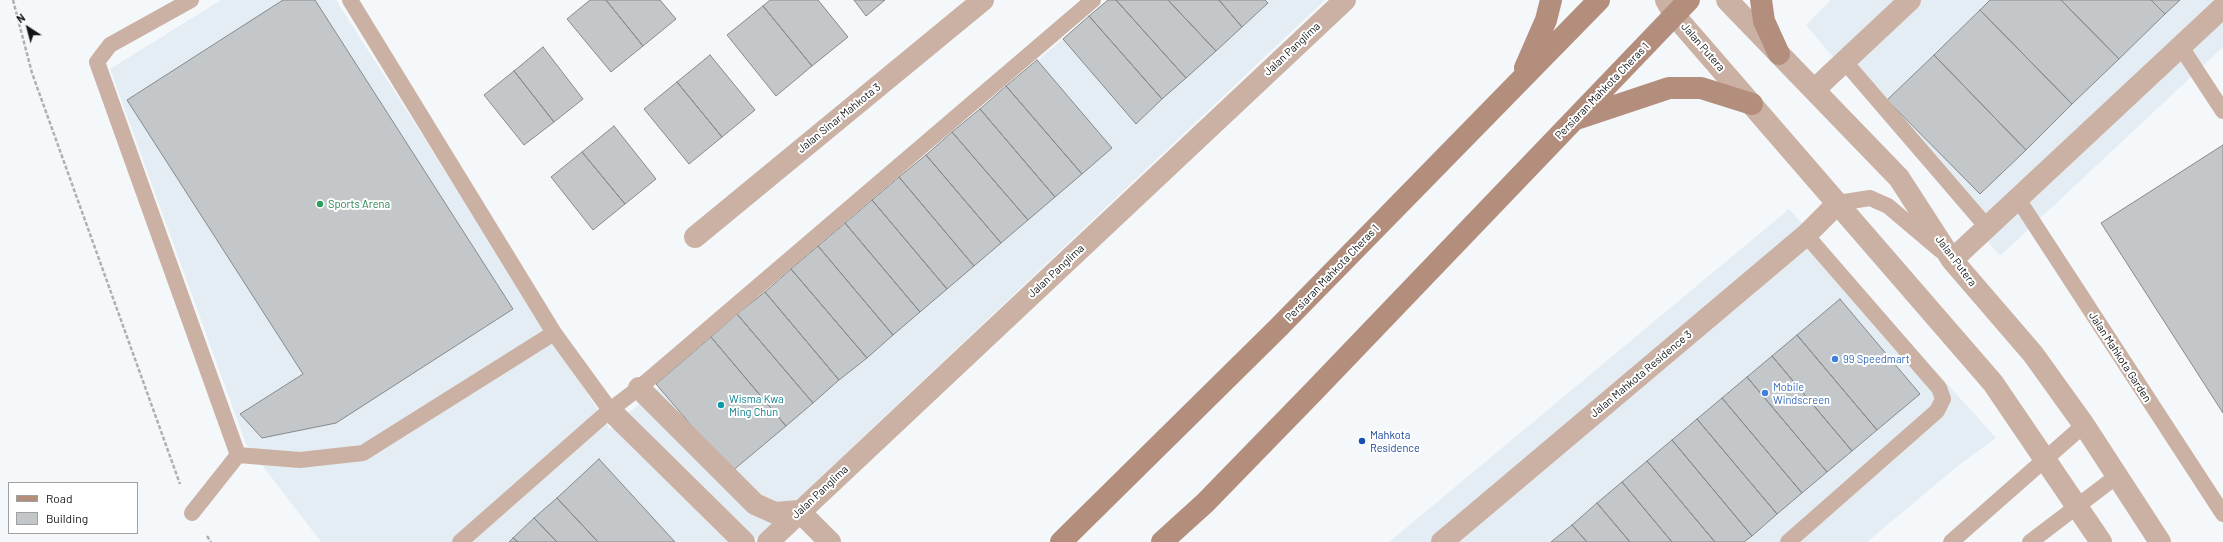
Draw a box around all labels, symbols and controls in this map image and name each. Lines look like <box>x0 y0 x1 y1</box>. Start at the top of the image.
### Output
north arrow <box>8 8 48 48</box>
text: N <box>14 10 27 25</box>
street label: Jalan Panglima <box>1261 20 1323 78</box>
street label: Jalan Putera <box>1678 20 1728 74</box>
street label: Persiaran Mahkota Cheras 1 <box>1552 40 1652 142</box>
street label: Jalan Sinar Mahkota 3 <box>795 80 883 156</box>
place label: Sports Arena <box>328 197 390 211</box>
marker: Sports Arena <box>315 199 325 209</box>
street label: Persiaran Mahkota Cheras 1 <box>1282 222 1382 324</box>
street label: Jalan Putera <box>1933 233 1979 289</box>
street label: Jalan Panglima <box>1025 242 1087 300</box>
street label: Jalan Mahkota Garden <box>2086 309 2154 405</box>
street label: Jalan Mahkota Residence 3 <box>1588 328 1694 420</box>
place label: 99 Speedmart <box>1843 352 1910 366</box>
marker: 99 Speedmart <box>1830 354 1840 364</box>
place label: Mobile Windscreen <box>1773 380 1830 406</box>
marker: Mobile Windscreen <box>1760 388 1770 398</box>
place label: Wisma Kwa Ming Chun <box>729 392 784 418</box>
marker: Wisma Kwa Ming Chun <box>716 400 726 410</box>
place label: Mahkota Residence <box>1370 428 1420 454</box>
marker: Mahkota Residence <box>1357 436 1367 446</box>
street label: Jalan Panglima <box>789 463 851 521</box>
legend <box>8 482 138 534</box>
text: Road <box>46 491 73 505</box>
text: Building <box>46 511 88 525</box>

